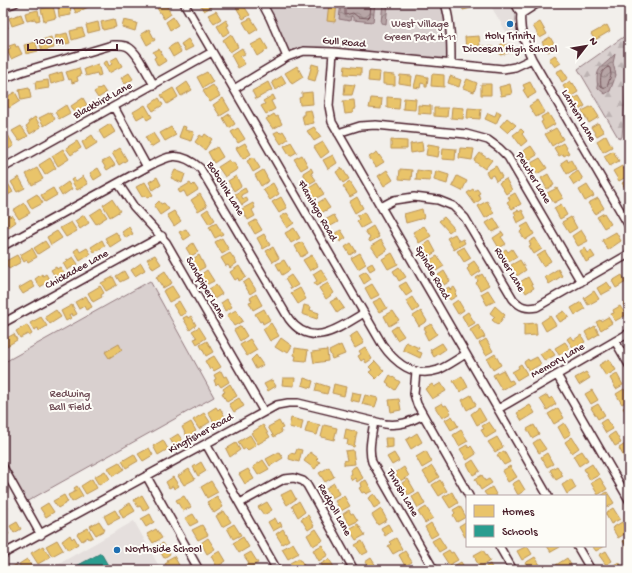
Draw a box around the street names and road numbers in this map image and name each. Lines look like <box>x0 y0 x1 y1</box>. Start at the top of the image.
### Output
street label: Gull Road <box>322 35 368 51</box>
street label: Blackbird Lane <box>71 80 135 122</box>
street label: Lantern Lane <box>558 88 598 145</box>
street label: Pewter Lane <box>512 149 553 206</box>
street label: Bobolink Lane <box>203 159 247 218</box>
street label: Flamingo Road <box>294 178 340 245</box>
street label: Spindle Road <box>412 244 453 303</box>
street label: Rover Lane <box>491 246 527 295</box>
street label: Chickadee Lane <box>43 248 111 292</box>
street label: Sandpiper Lane <box>182 255 228 321</box>
street label: Memory Lane <box>529 341 587 381</box>
street label: Kingfisher Road <box>166 410 237 457</box>
street label: Thrush Lane <box>383 466 421 519</box>
street label: Redpoll Lane <box>315 482 353 538</box>

